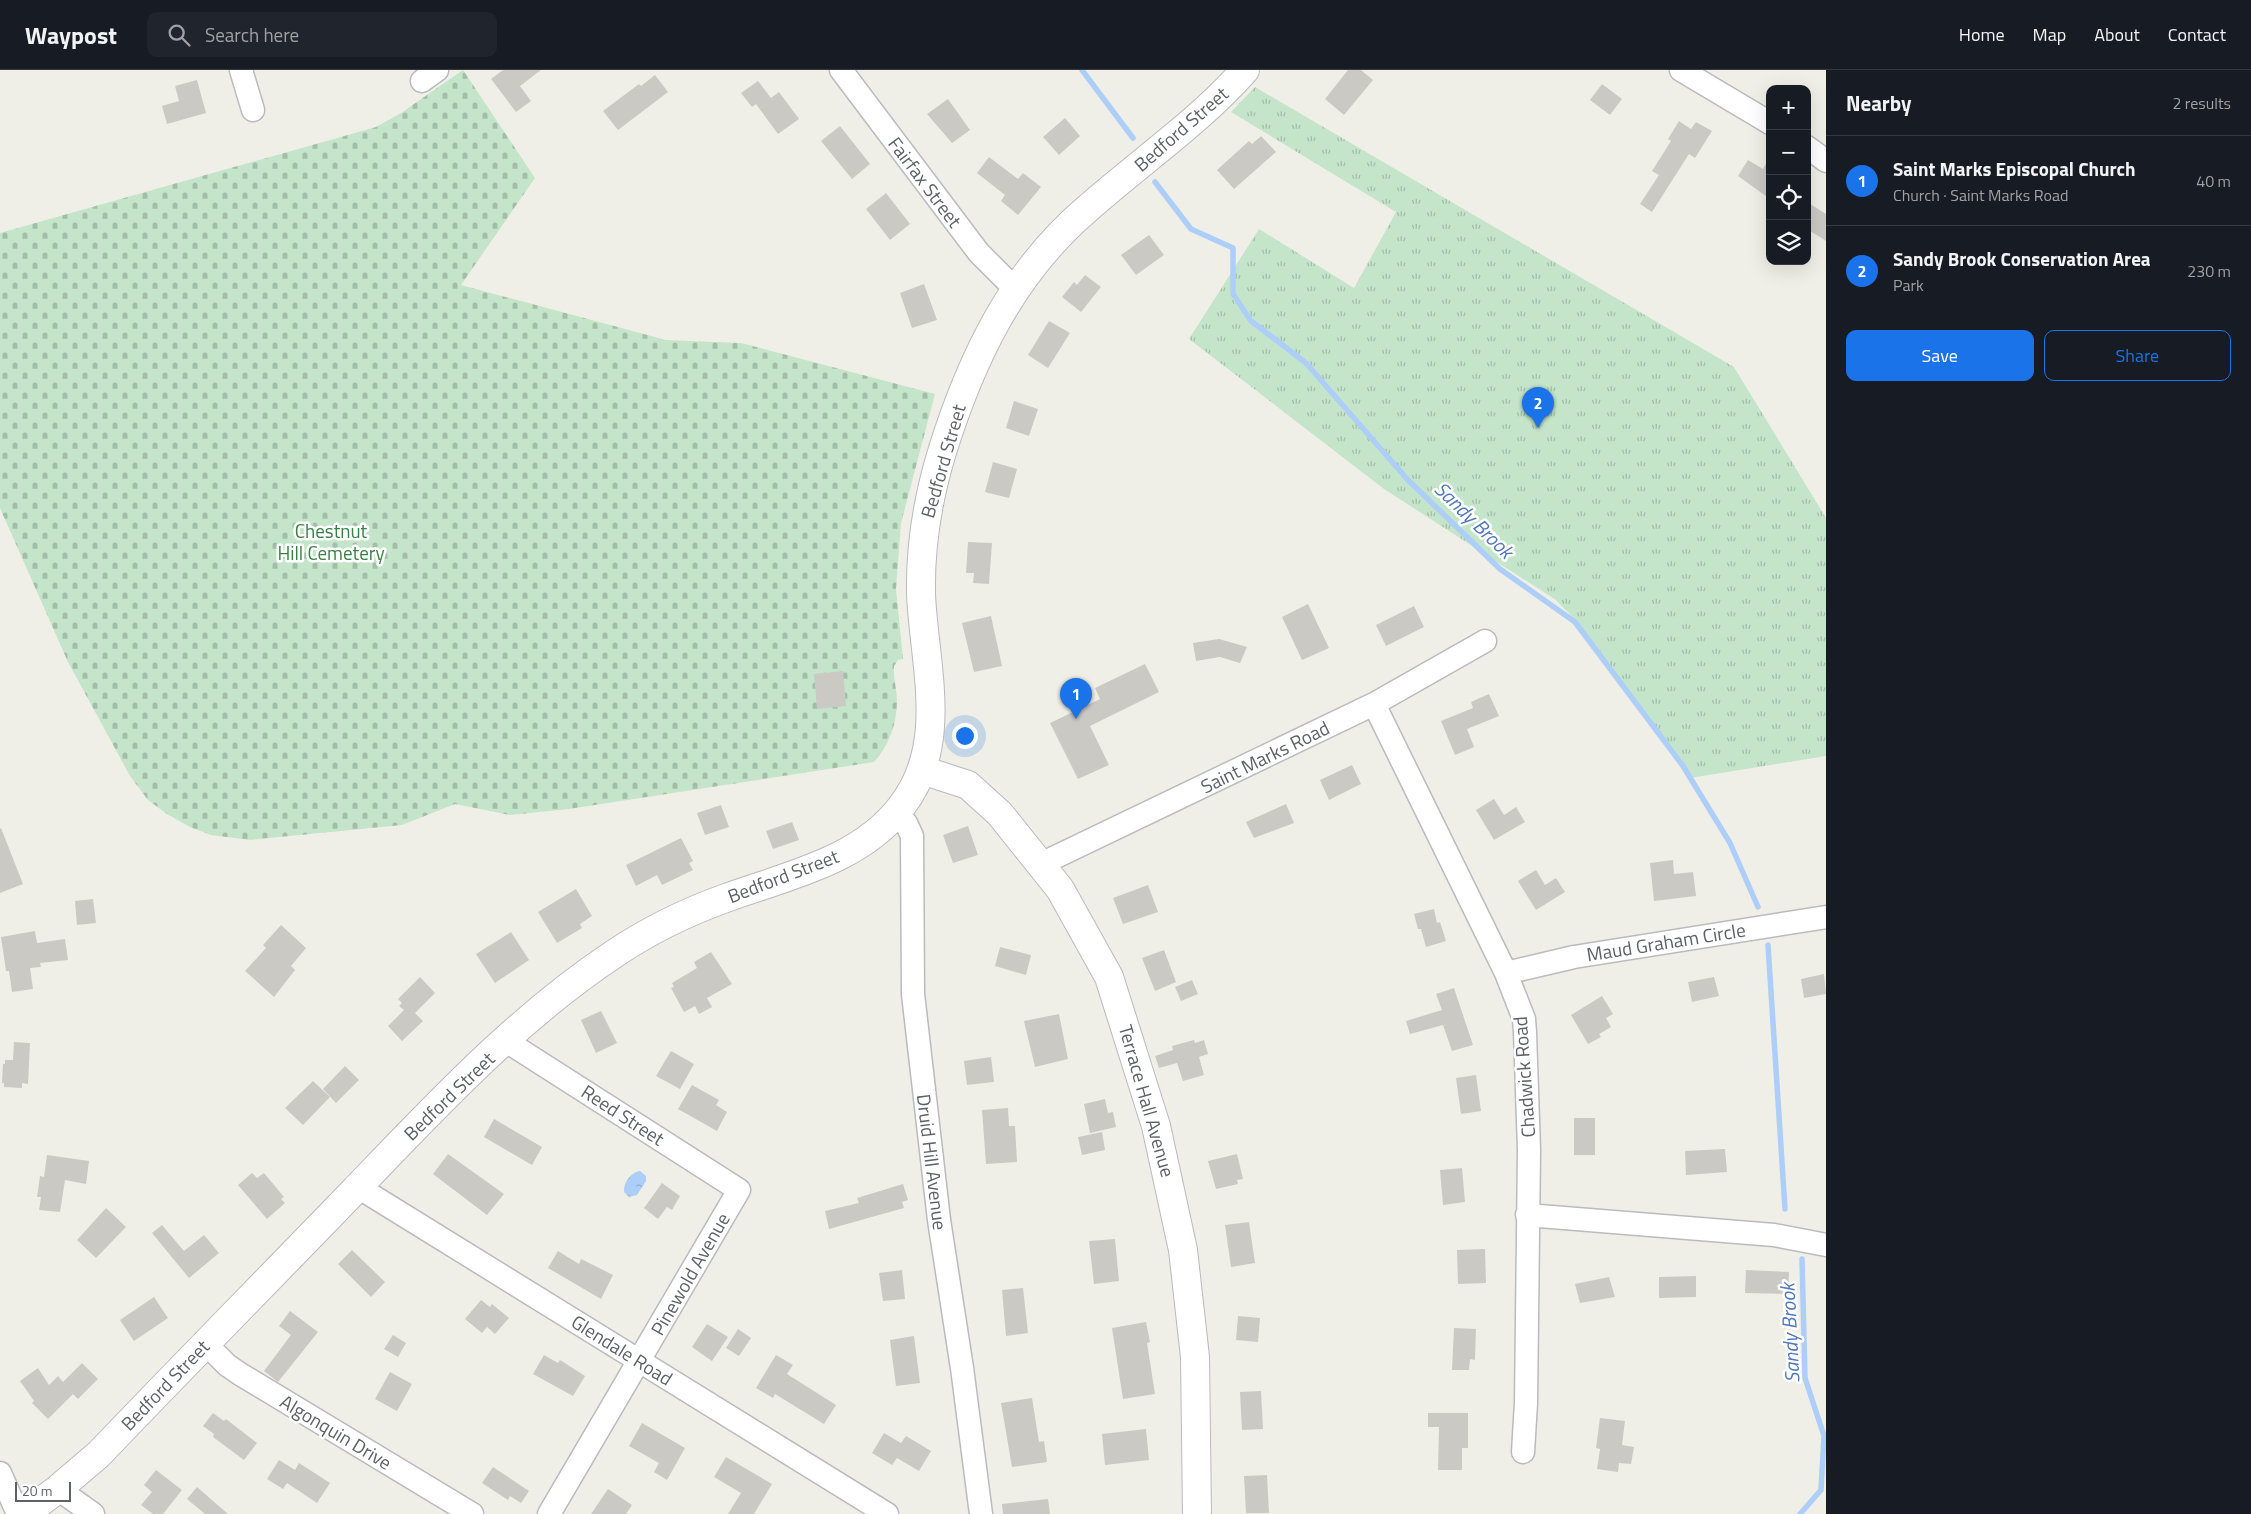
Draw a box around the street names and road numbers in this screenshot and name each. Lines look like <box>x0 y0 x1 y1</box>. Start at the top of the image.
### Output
street label: Bedford Street <box>1127 79 1235 178</box>
street label: Fairfax Street <box>882 130 969 233</box>
street label: Bedford Street <box>912 400 973 521</box>
street label: Saint Marks Road <box>1195 713 1334 800</box>
street label: Bedford Street <box>723 841 843 910</box>
street label: Maud Graham Circle <box>1584 915 1747 968</box>
street label: Chadwick Road <box>1505 1015 1542 1139</box>
street label: Terrace Hall Avenue <box>1112 1021 1183 1180</box>
street label: Bedford Street <box>396 1044 501 1147</box>
street label: Reed Street <box>576 1077 671 1153</box>
street label: Druid Hill Avenue <box>910 1092 955 1232</box>
street label: Pinewold Avenue <box>643 1207 737 1341</box>
street label: Glendale Road <box>566 1307 679 1392</box>
street label: Bedford Street <box>114 1332 216 1437</box>
street label: Algonquin Drive <box>275 1387 398 1476</box>

